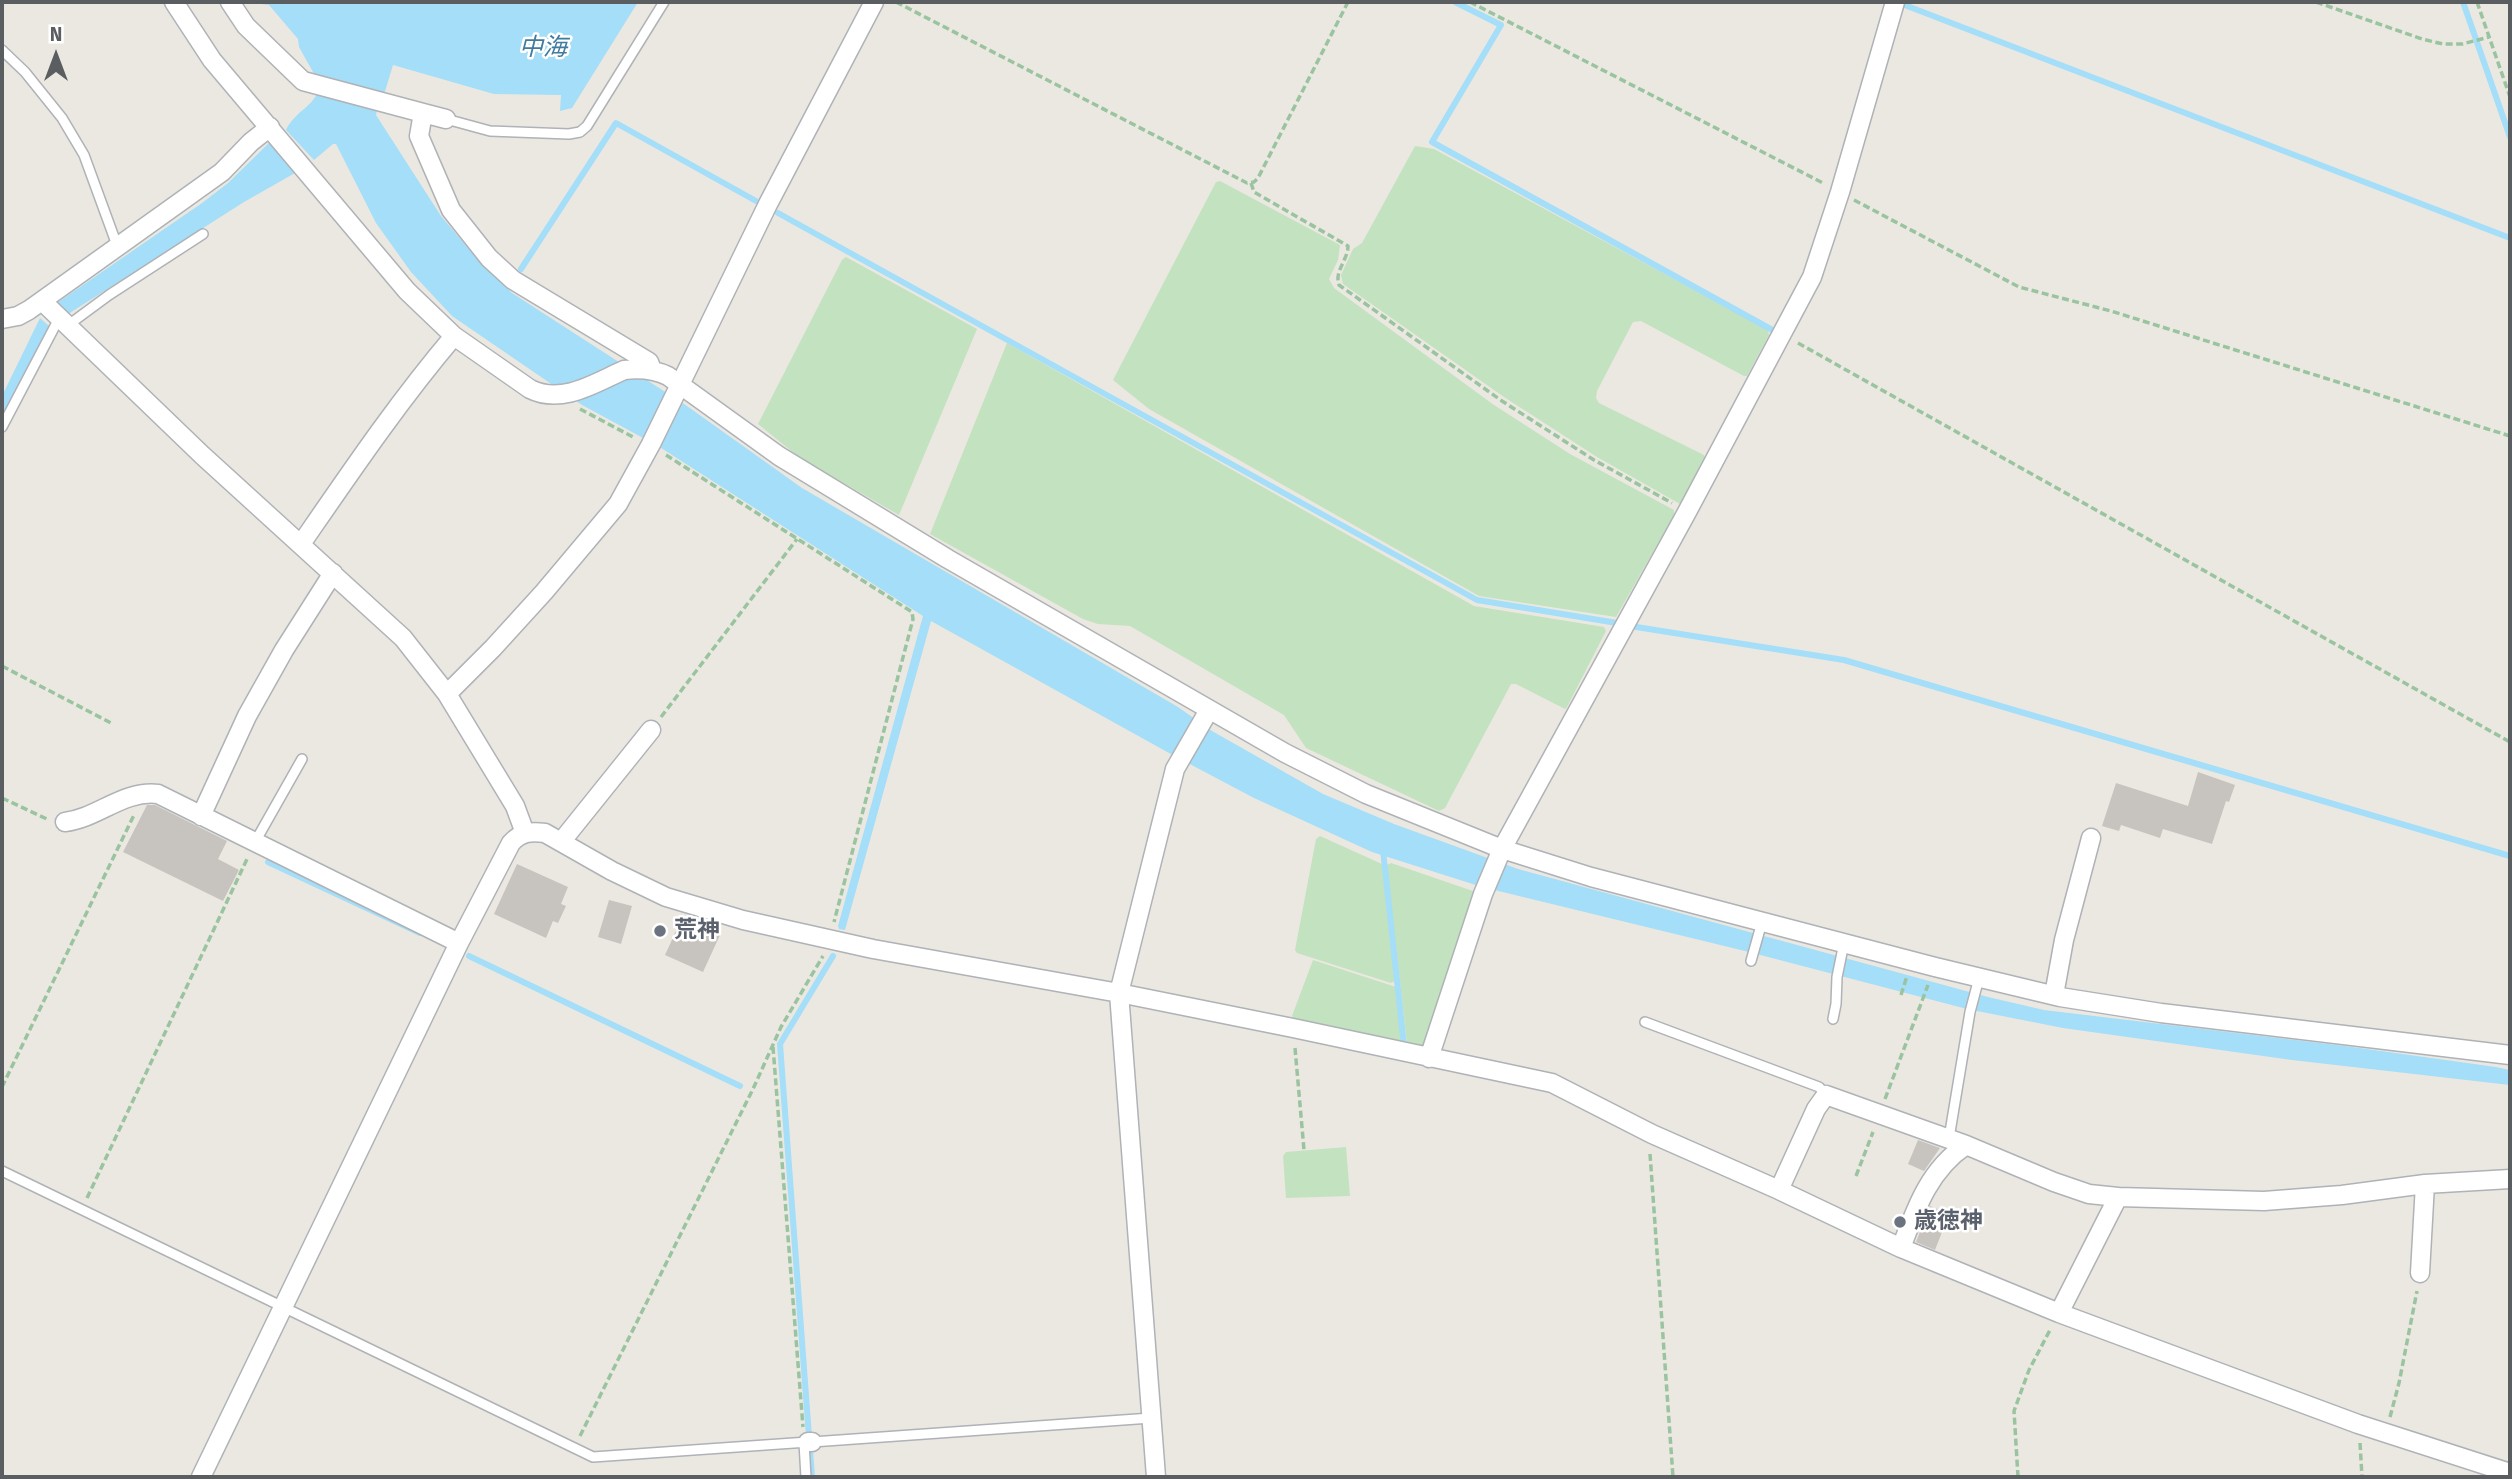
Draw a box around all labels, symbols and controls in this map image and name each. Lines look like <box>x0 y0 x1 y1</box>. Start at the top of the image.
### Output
north arrow <box>21 21 91 91</box>
text: N <box>50 23 62 46</box>
water label: 中海 <box>519 34 567 62</box>
place label: 荒神 <box>674 917 720 945</box>
marker: 荒神 <box>652 923 668 939</box>
place label: 歳徳神 <box>1914 1208 1983 1236</box>
marker: 歳徳神 <box>1892 1214 1908 1230</box>

